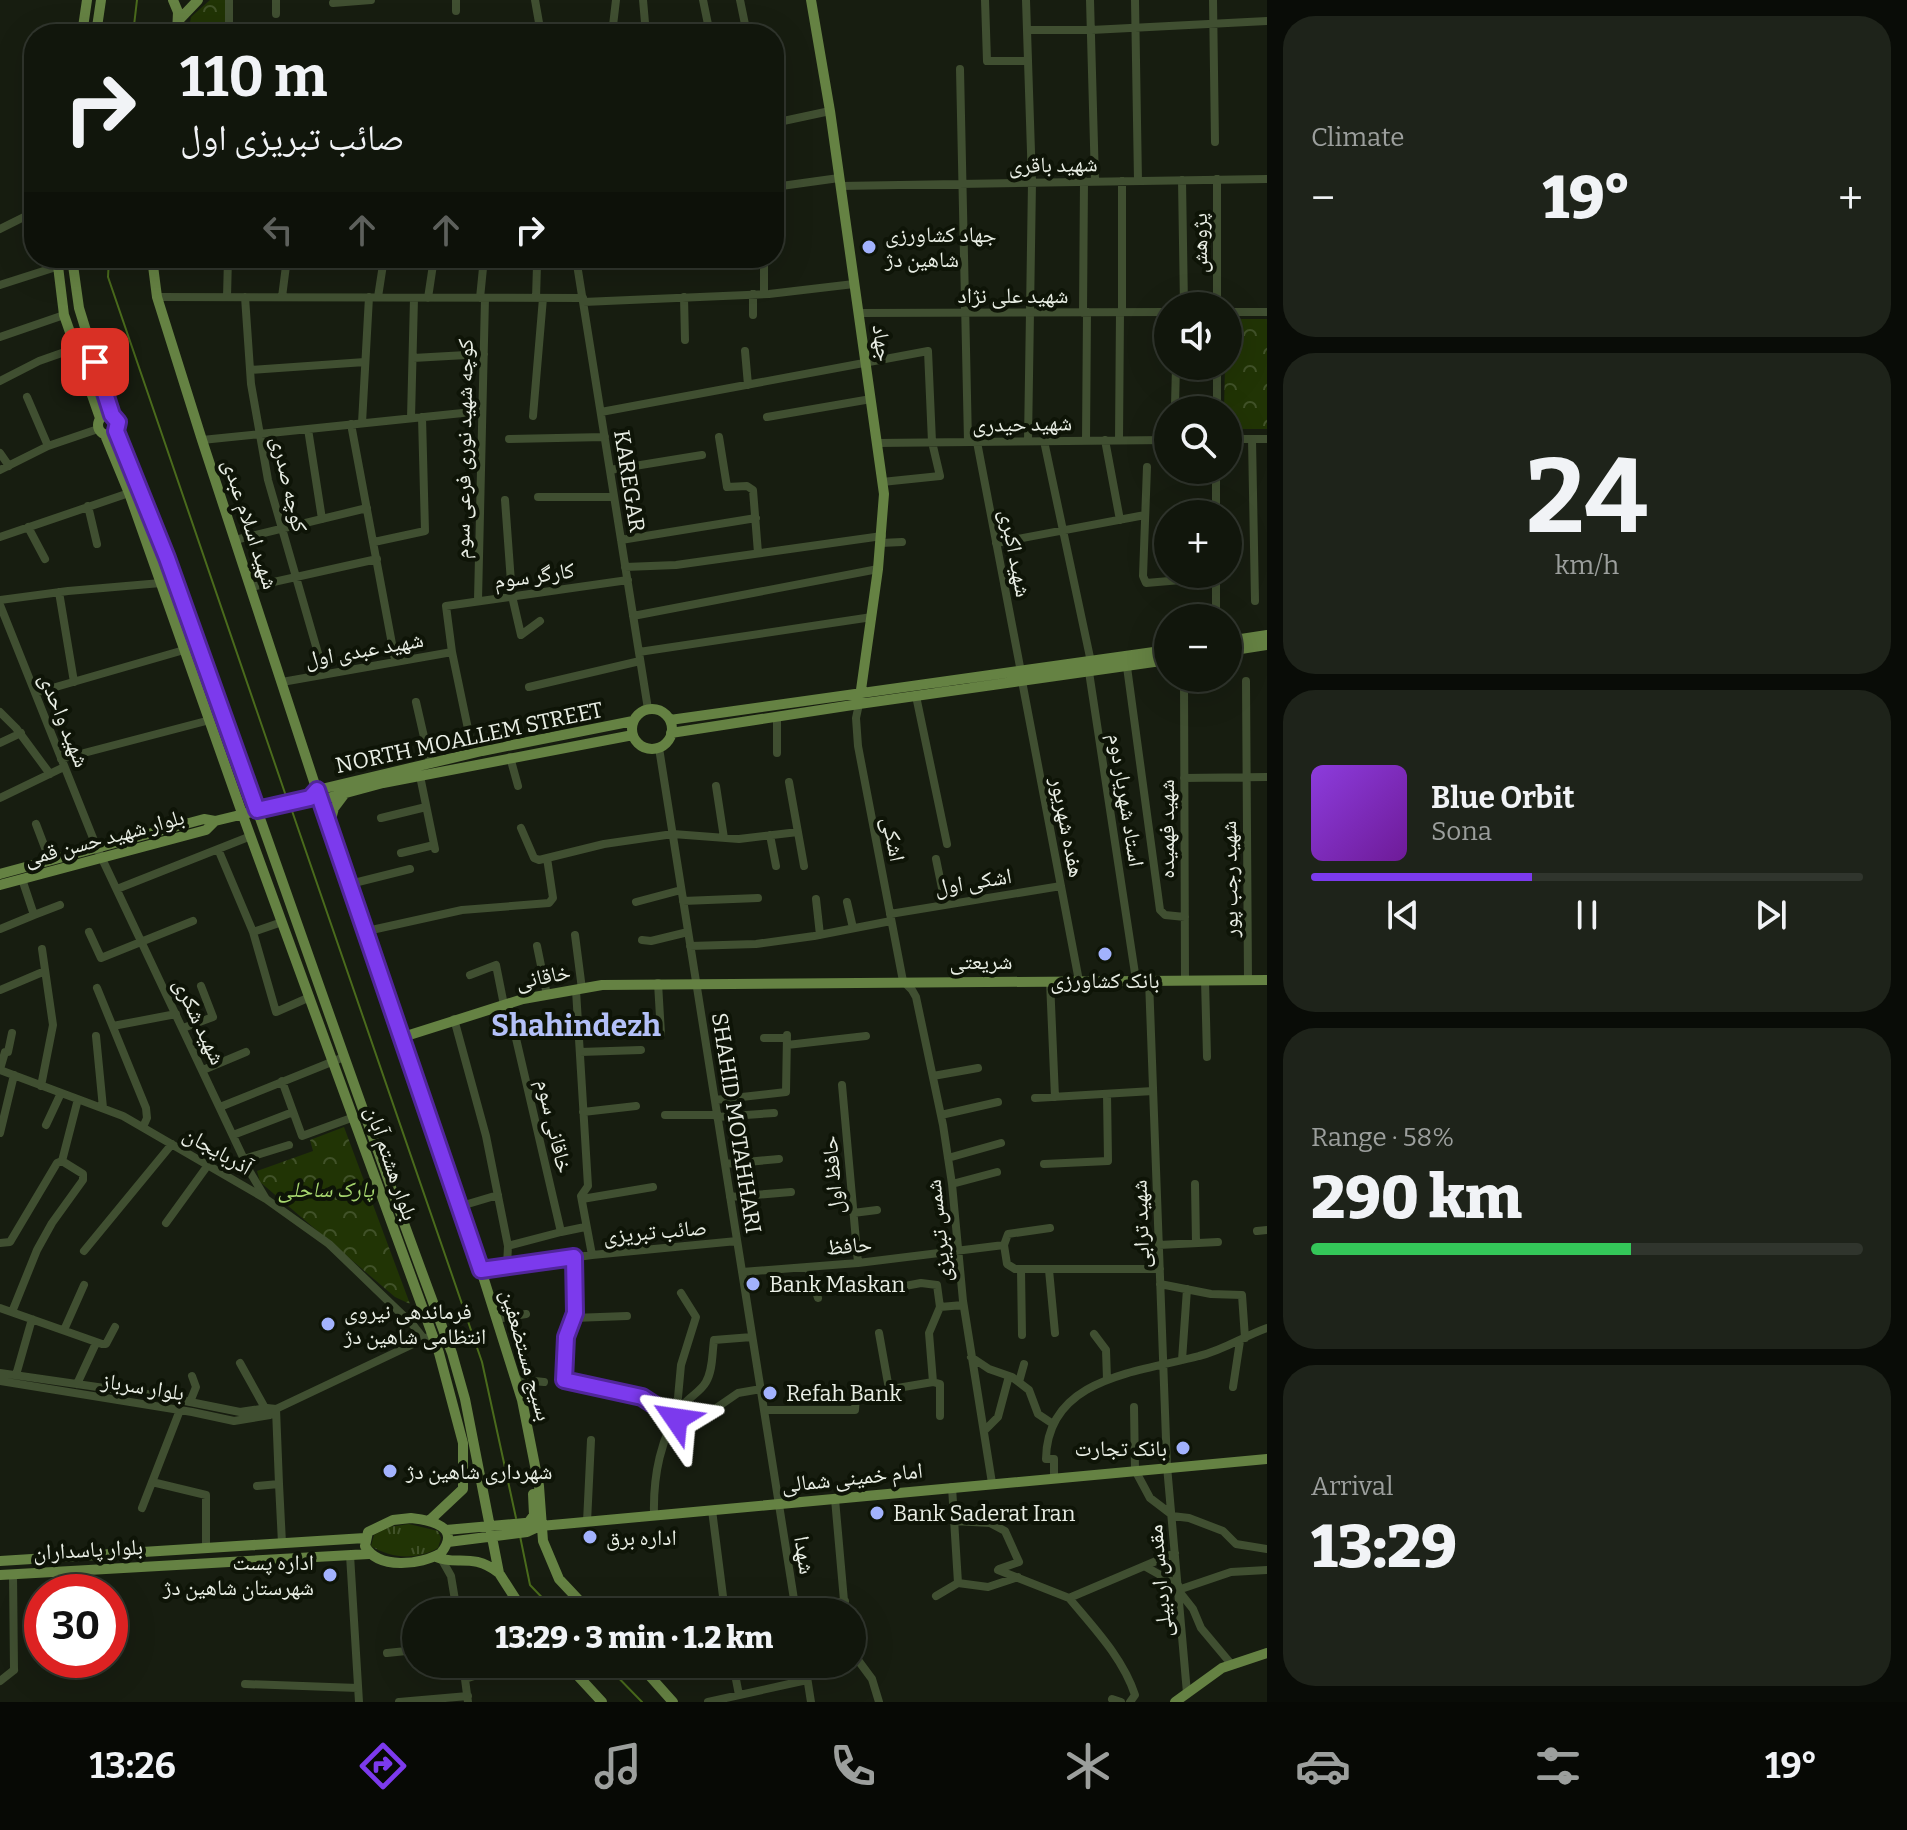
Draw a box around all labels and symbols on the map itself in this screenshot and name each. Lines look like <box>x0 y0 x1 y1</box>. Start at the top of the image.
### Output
street label: شهید باقری <box>1008 150 1098 179</box>
street label: پژوهش <box>1186 213 1213 273</box>
place label: جهاد کشاورزى شاهین دژ <box>884 221 997 273</box>
marker: جهاد کشاورزى شاهین دژ <box>860 238 878 256</box>
street label: شهید علی نژاد <box>958 282 1068 309</box>
street label: جهاد <box>867 323 898 363</box>
pin <box>61 328 129 396</box>
street label: کوچه شهید نوری فرعی سوم <box>448 339 480 559</box>
street label: شهید حیدری <box>972 409 1072 438</box>
street label: KAREGAR <box>608 428 651 535</box>
street label: کوچه صدری <box>265 434 314 535</box>
street label: شهید اسلام عبدی <box>216 456 284 593</box>
street label: شهید اکبری <box>994 507 1037 599</box>
street label: کارگر سوم <box>492 556 576 596</box>
street label: شهید عبدی اول <box>303 626 426 673</box>
street label: شهید واحدی <box>33 669 96 771</box>
street label: NORTH MOALLEM STREET <box>333 696 606 779</box>
street label: استاد شهریار دوم <box>1102 731 1150 869</box>
street label: هفده شهریور <box>1044 774 1090 880</box>
street label: شهید فهمیده <box>1153 779 1180 879</box>
street label: بلوار شهید حسن قمی <box>21 803 187 872</box>
street label: اشکی <box>876 814 911 864</box>
street label: شهید رجب پور <box>1215 820 1244 939</box>
street label: اشکی اول <box>932 862 1014 901</box>
marker: بانک کشاورزی <box>1096 945 1114 963</box>
street label: شریعتی <box>949 948 1013 975</box>
street label: خاقانی <box>513 958 573 995</box>
place label: بانک کشاورزی <box>1050 967 1160 994</box>
street label: شهید شکری <box>168 974 231 1069</box>
district label: Shahindezh <box>491 1008 661 1044</box>
street label: SHAHID MOTAHHARI <box>706 1011 767 1235</box>
street label: خاقانی سوم <box>530 1077 578 1176</box>
street label: بلوار هشتم آبان <box>358 1102 424 1224</box>
street label: آذربایجان <box>178 1120 257 1181</box>
street label: حافظ اول <box>816 1134 849 1215</box>
park label: پارک ساحلی <box>278 1176 375 1203</box>
street label: شمس تبریزی <box>920 1178 957 1284</box>
street label: شهید ترابی <box>1125 1179 1156 1269</box>
street label: صائب تبریزی <box>602 1214 708 1249</box>
street label: حافظ <box>825 1230 873 1261</box>
place label: Bank Maskan <box>769 1271 905 1298</box>
marker: Bank Maskan <box>744 1275 762 1293</box>
street label: بسیج مستضعفین <box>495 1286 558 1424</box>
place label: فرماندهی نیروی انتظامی شاهین دژ <box>343 1298 486 1350</box>
marker: فرماندهی نیروی انتظامی شاهین دژ <box>319 1315 337 1333</box>
street label: بلوار سرباز <box>99 1366 186 1406</box>
position arrow <box>634 1377 718 1461</box>
place label: Refah Bank <box>786 1380 902 1407</box>
marker: Refah Bank <box>761 1384 779 1402</box>
place label: بانک تجارت <box>1075 1435 1167 1462</box>
marker: بانک تجارت <box>1174 1439 1192 1457</box>
street label: امام خمینی شمالی <box>780 1457 924 1499</box>
place label: شهرداری شاهین دژ <box>405 1458 553 1485</box>
marker: شهرداری شاهین دژ <box>381 1462 399 1480</box>
place label: Bank Saderat Iran <box>893 1500 1076 1527</box>
marker: Bank Saderat Iran <box>868 1504 886 1522</box>
place label: اداره برق <box>606 1524 677 1551</box>
street label: مقدس اردبیلی <box>1141 1524 1178 1638</box>
marker: اداره برق <box>581 1528 599 1546</box>
street label: بلوار پاسداران <box>33 1533 144 1566</box>
street label: شهدا <box>788 1534 821 1576</box>
place label: اداره پست شهرستان شاهین دژ <box>162 1549 314 1601</box>
marker: اداره پست شهرستان شاهین دژ <box>321 1566 339 1584</box>
speed limit sign: 30 <box>24 1574 128 1678</box>

